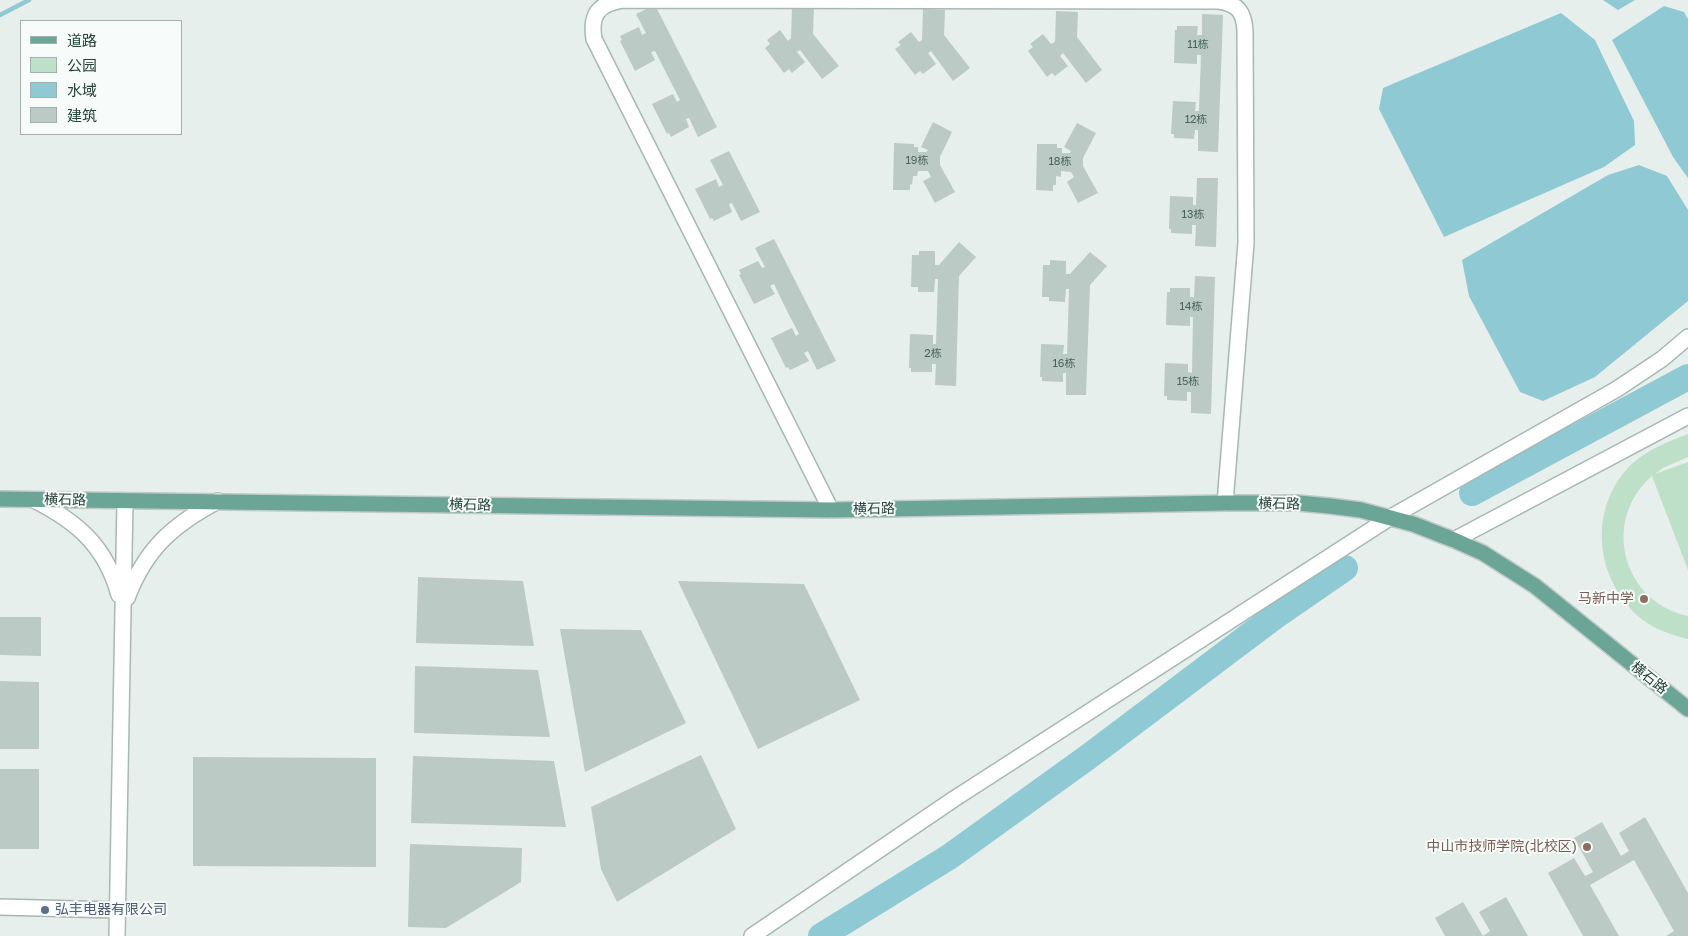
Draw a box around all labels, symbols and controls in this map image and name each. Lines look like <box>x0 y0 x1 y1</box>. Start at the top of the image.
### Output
legend <box>20 20 182 135</box>
text: 道路 <box>67 31 97 49</box>
house number: 11栋 <box>1187 38 1209 52</box>
text: 公园 <box>67 56 97 74</box>
text: 水域 <box>67 81 97 99</box>
text: 建筑 <box>67 106 97 124</box>
house number: 12栋 <box>1185 113 1207 127</box>
house number: 19栋 <box>906 154 928 168</box>
house number: 18栋 <box>1048 155 1072 169</box>
house number: 13栋 <box>1182 208 1204 222</box>
house number: 14栋 <box>1179 300 1203 314</box>
house number: 2栋 <box>924 347 942 361</box>
house number: 16栋 <box>1053 357 1075 371</box>
house number: 15栋 <box>1177 375 1199 389</box>
street label: 横石路 <box>44 491 86 509</box>
street label: 横石路 <box>1258 495 1300 513</box>
street label: 横石路 <box>449 496 491 514</box>
street label: 横石路 <box>853 500 895 518</box>
place label: 马新中学 <box>1578 591 1634 607</box>
marker: 马新中学 <box>1638 593 1650 605</box>
street label: 横石路 <box>1627 658 1671 698</box>
place label: 中山市技师学院(北校区) <box>1426 839 1577 855</box>
marker: 中山市技师学院(北校区) <box>1581 841 1593 853</box>
place label: 弘丰电器有限公司 <box>55 902 167 918</box>
marker: 弘丰电器有限公司 <box>39 904 51 916</box>

